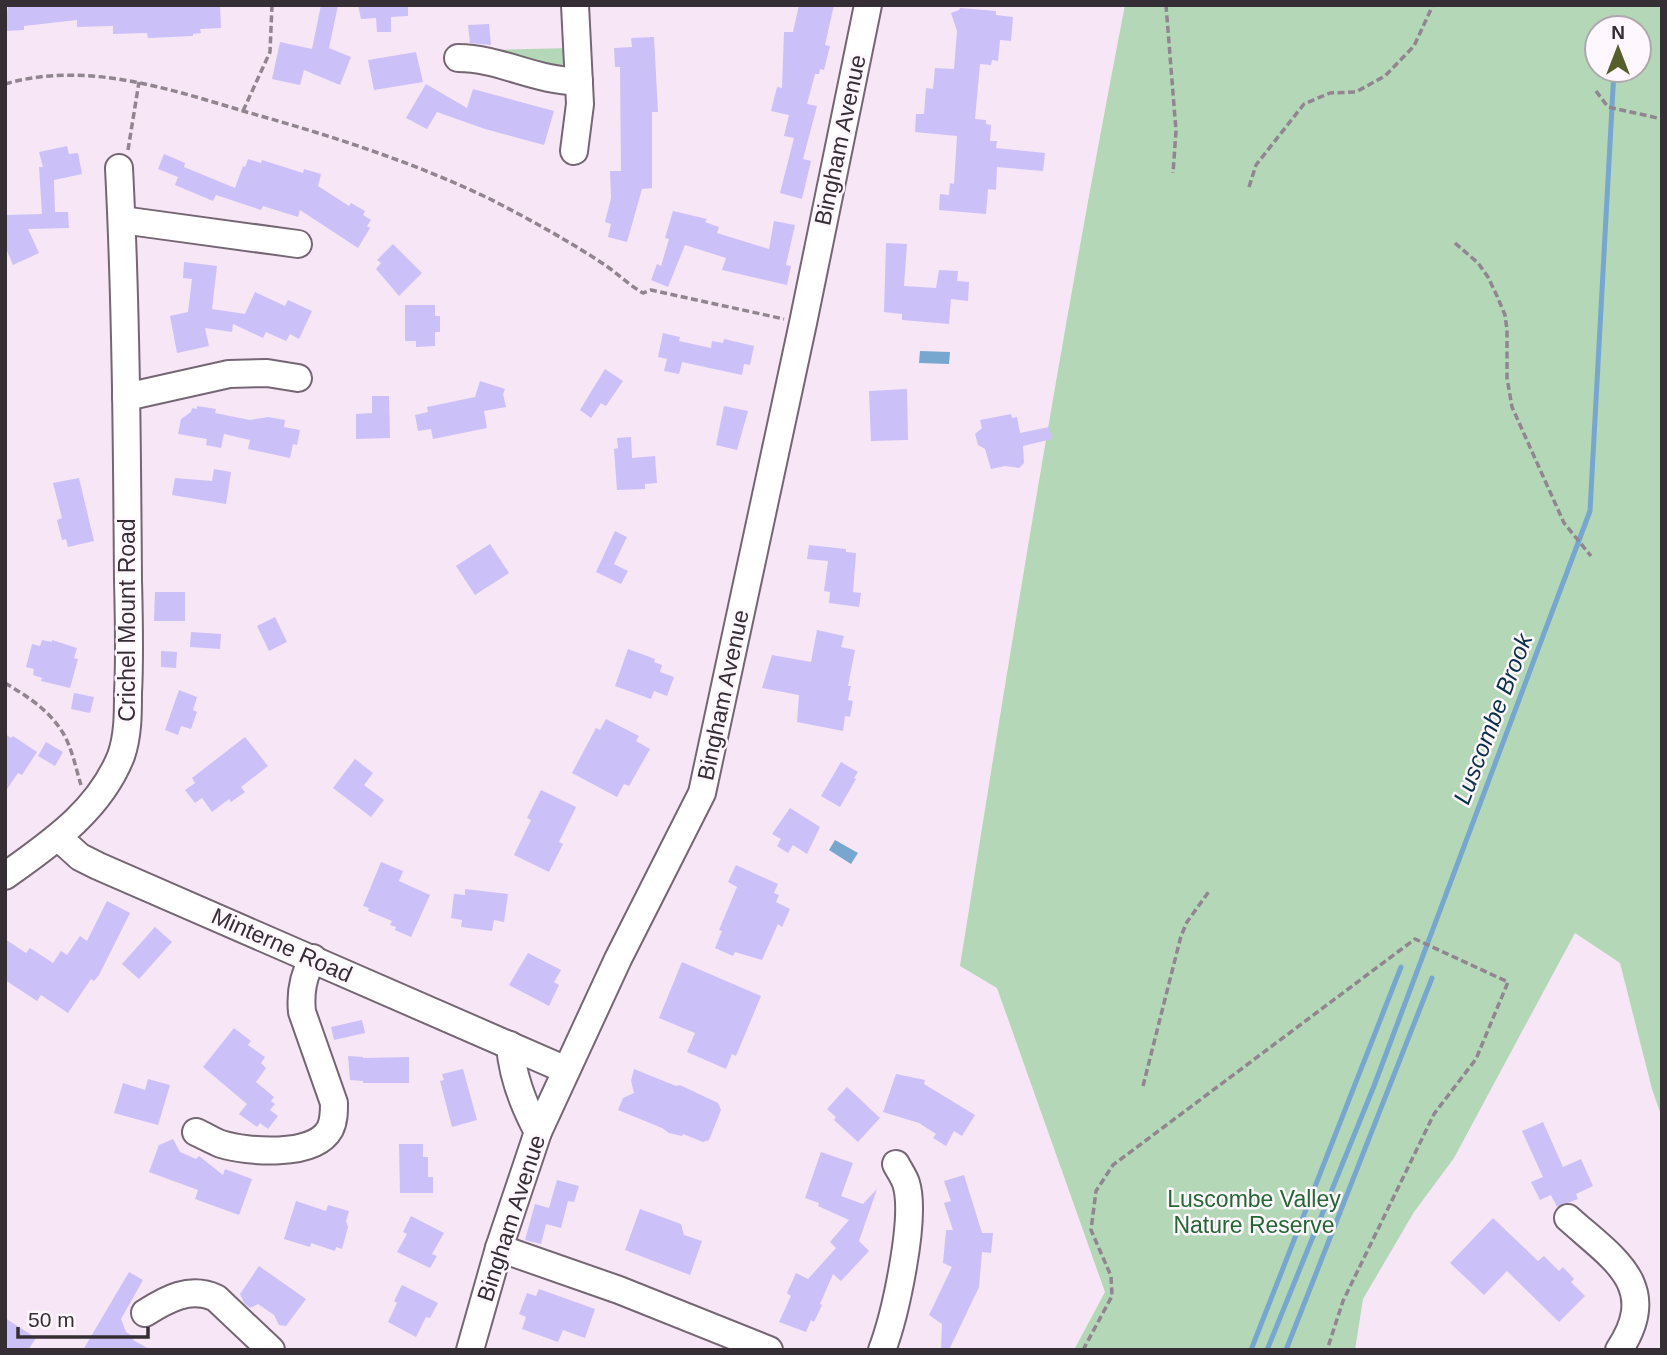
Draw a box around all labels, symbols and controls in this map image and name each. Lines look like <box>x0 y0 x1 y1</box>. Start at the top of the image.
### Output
north arrow <box>1583 14 1653 84</box>
text: N <box>1611 22 1625 43</box>
street label: Bingham Avenue <box>809 52 871 228</box>
street label: Crichel Mount Road <box>114 518 140 722</box>
street label: Bingham Avenue <box>692 607 754 783</box>
water label: Luscombe Brook <box>1448 628 1538 808</box>
street label: Minterne Road <box>208 902 356 988</box>
street label: Bingham Avenue <box>472 1131 550 1305</box>
park label: Luscombe Valley Nature Reserve <box>1167 1186 1341 1238</box>
scale bar <box>18 1296 147 1340</box>
text: 50 m <box>28 1308 75 1331</box>

